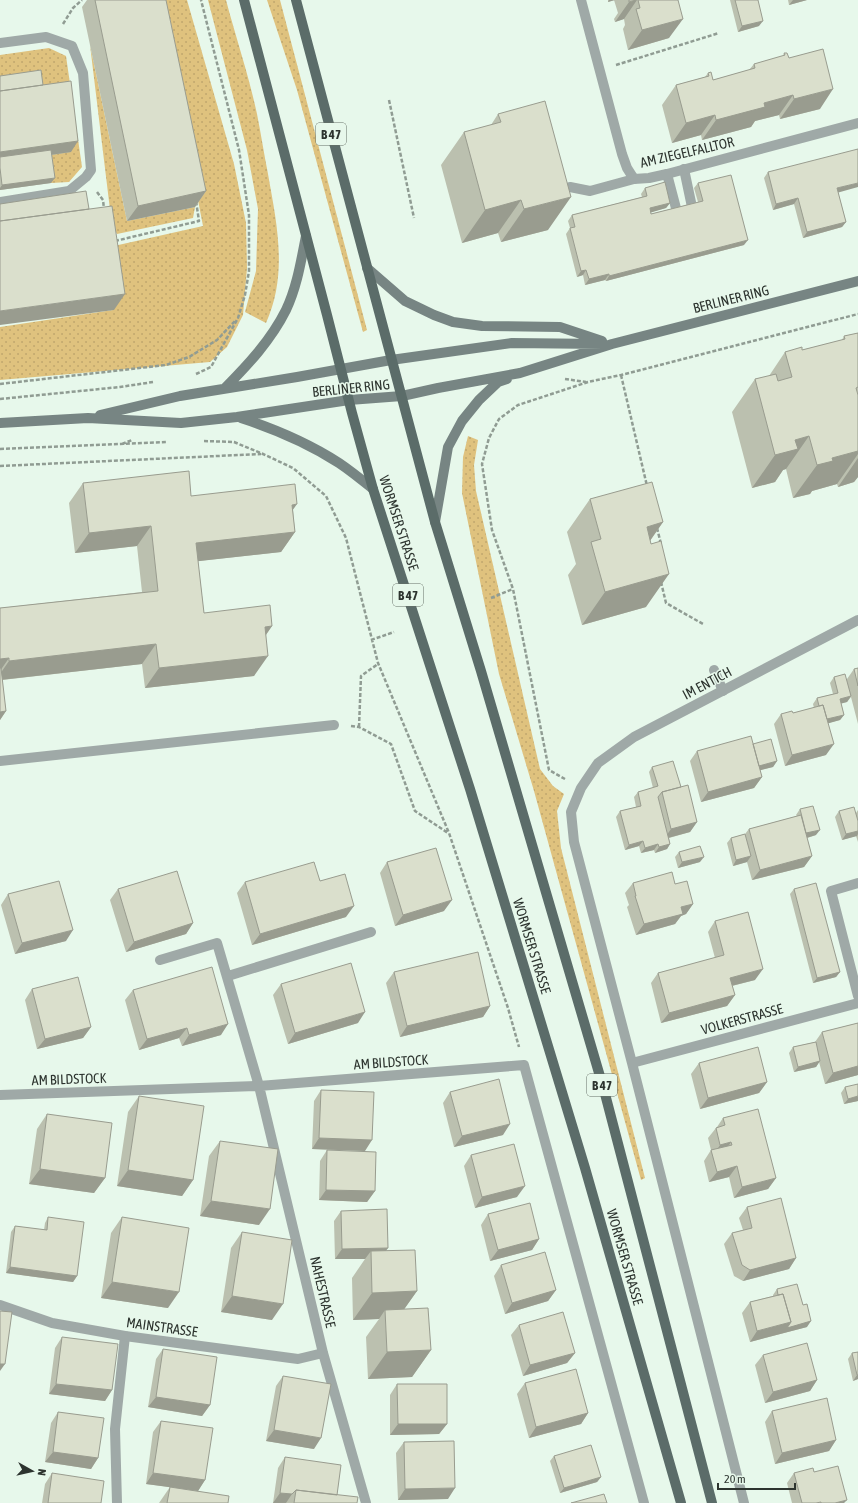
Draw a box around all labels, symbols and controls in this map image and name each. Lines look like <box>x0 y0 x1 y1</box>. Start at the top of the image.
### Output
road number: B 47 <box>316 123 346 145</box>
street label: AM ZIEGELFALLTOR <box>639 133 735 171</box>
street label: BERLINER RING <box>691 282 771 316</box>
street label: BERLINER RING <box>311 376 391 400</box>
street label: WORMSER STRASSE <box>376 473 422 573</box>
road number: B 47 <box>393 584 423 606</box>
street label: IM ENTICH <box>680 663 734 703</box>
street label: WORMSER STRASSE <box>510 896 554 996</box>
street label: VOLKERSTRASSE <box>699 1000 785 1038</box>
street label: AM BILDSTOCK <box>353 1051 429 1073</box>
street label: AM BILDSTOCK <box>31 1070 107 1088</box>
road number: B 47 <box>587 1074 617 1096</box>
street label: WORMSER STRASSE <box>604 1207 646 1307</box>
street label: NAHESTRASSE <box>307 1255 339 1329</box>
street label: MAINSTRASSE <box>125 1314 199 1340</box>
north arrow <box>12 1451 52 1491</box>
scale bar <box>718 1465 795 1491</box>
text: N <box>36 1468 48 1476</box>
text: 20 m <box>724 1472 746 1486</box>

